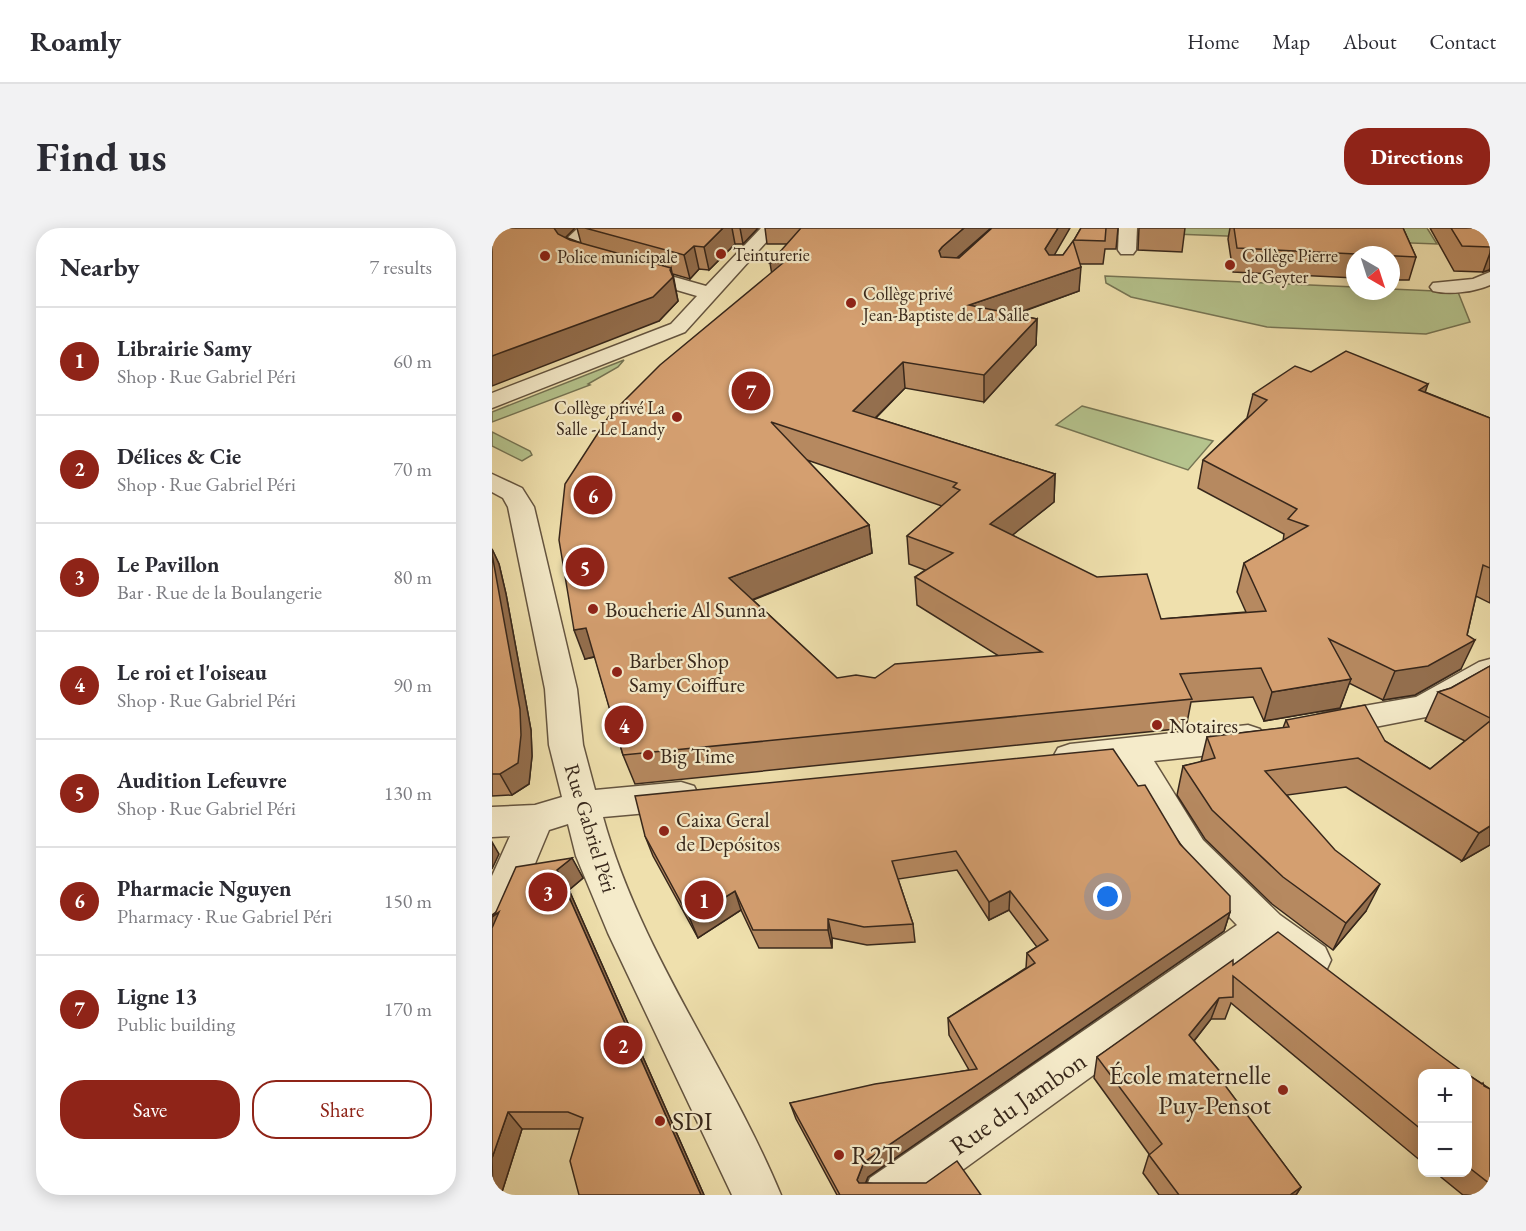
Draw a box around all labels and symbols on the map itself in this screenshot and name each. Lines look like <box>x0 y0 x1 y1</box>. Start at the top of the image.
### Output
place label: Teinturerie <box>733 243 810 266</box>
place label: Collège Pierre de Geyter <box>1242 244 1338 288</box>
place label: Police municipale <box>557 245 678 268</box>
north arrow <box>1346 246 1400 300</box>
marker: Teinturerie <box>714 247 728 261</box>
marker: Police municipale <box>538 249 552 263</box>
marker: Collège Pierre de Geyter <box>1223 258 1237 272</box>
place label: Collège privé Jean-Baptiste de La Salle <box>861 282 1029 326</box>
marker: Collège privé Jean-Baptiste de La Salle <box>844 296 858 310</box>
pin: 7 <box>732 368 770 414</box>
place label: Collège privé La Salle - Le Landy <box>554 396 666 440</box>
marker: Collège privé La Salle - Le Landy <box>670 410 684 424</box>
pin: 6 <box>574 472 612 518</box>
pin: 5 <box>566 544 604 590</box>
place label: Boucherie Al Sunna <box>605 596 767 623</box>
marker: Boucherie Al Sunna <box>586 602 600 616</box>
place label: Barber Shop Samy Coiffure <box>629 647 745 698</box>
marker: Barber Shop Samy Coiffure <box>610 665 624 679</box>
pin: 4 <box>604 702 644 748</box>
place label: Notaires <box>1169 712 1238 739</box>
marker: Notaires <box>1150 718 1164 732</box>
place label: Big Time <box>660 742 735 769</box>
marker: Big Time <box>641 748 655 762</box>
street label: Rue Gabriel Péri <box>559 760 623 896</box>
place label: Caixa Geral de Depósitos <box>676 806 780 857</box>
marker: Caixa Geral de Depósitos <box>657 824 671 838</box>
pin: 3 <box>528 870 568 914</box>
pin: 1 <box>684 878 724 922</box>
your location <box>1093 882 1122 911</box>
pin: 2 <box>604 1022 642 1068</box>
street label: Rue du Jambon <box>943 1043 1093 1163</box>
place label: École maternelle Puy-Pensot <box>1109 1058 1271 1122</box>
marker: École maternelle Puy-Pensot <box>1276 1083 1290 1097</box>
place label: SDI <box>672 1104 713 1138</box>
marker: SDI <box>653 1114 667 1128</box>
place label: R2T <box>851 1138 900 1172</box>
marker: R2T <box>832 1148 846 1162</box>

